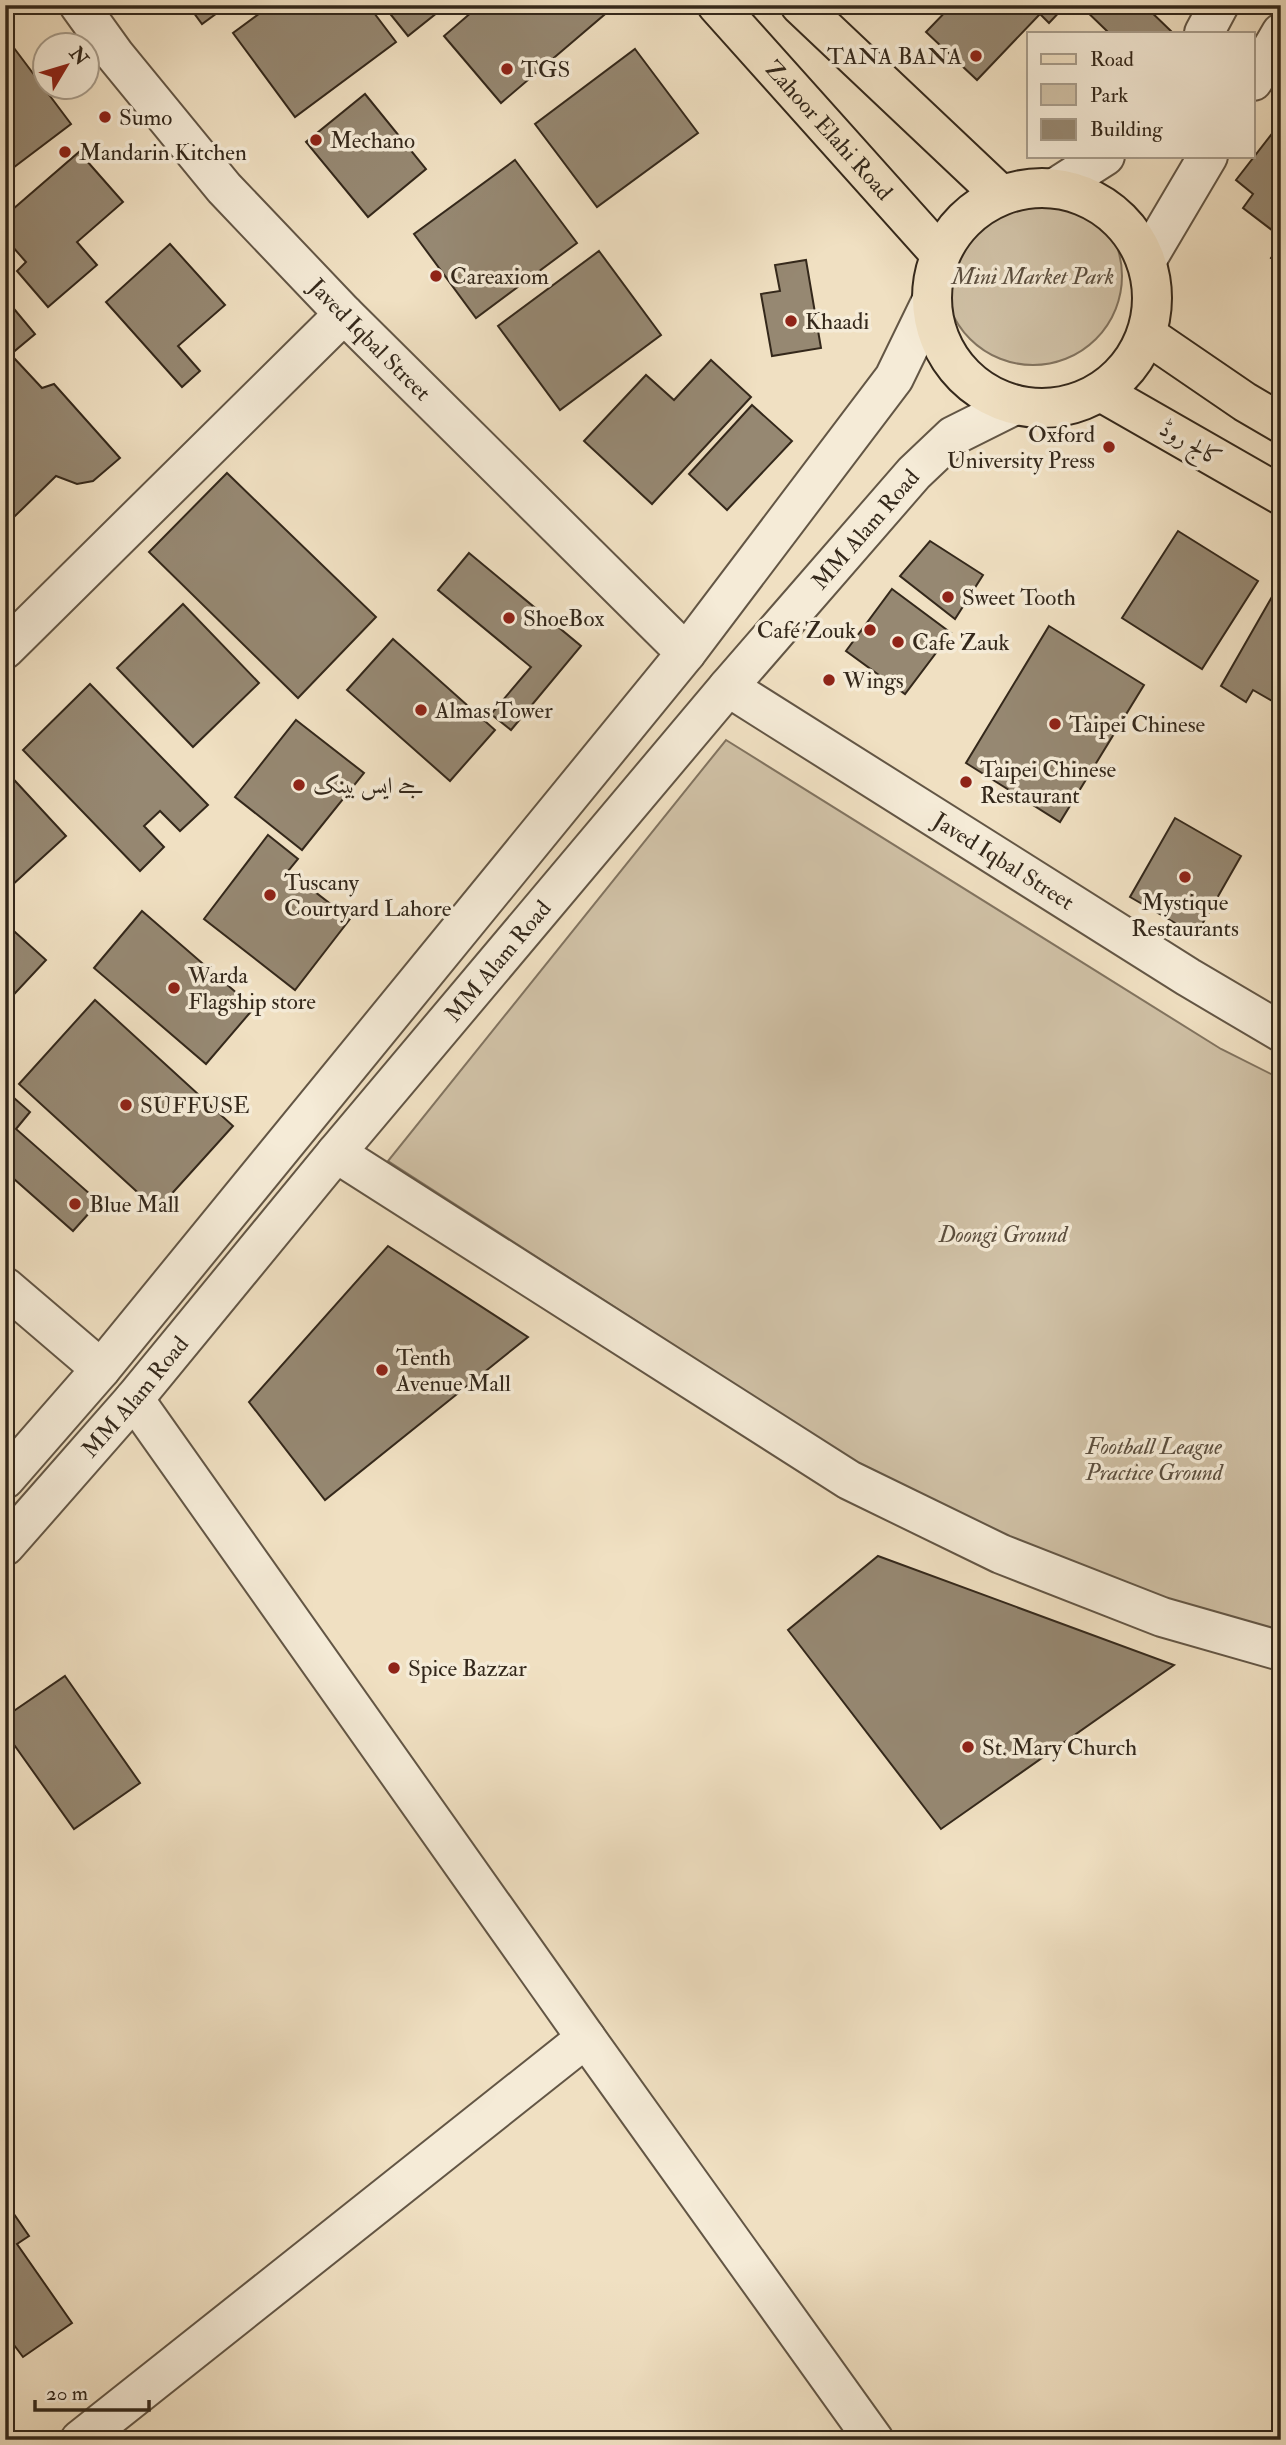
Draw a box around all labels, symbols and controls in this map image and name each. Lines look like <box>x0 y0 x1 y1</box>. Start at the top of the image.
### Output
north arrow <box>32 32 102 102</box>
legend <box>1027 32 1254 158</box>
text: N <box>63 41 94 71</box>
place label: TANA BANA <box>827 42 962 71</box>
text: Road <box>1090 46 1135 73</box>
marker: TANA BANA <box>968 48 984 64</box>
place label: TGS <box>521 55 570 84</box>
street label: Zahoor Elahi Road <box>759 55 899 206</box>
marker: TGS <box>499 61 515 77</box>
text: Park <box>1090 82 1128 109</box>
place label: Sumo <box>119 103 172 132</box>
marker: Sumo <box>97 109 113 125</box>
text: Building <box>1090 116 1163 143</box>
place label: Mechano <box>330 126 415 155</box>
marker: Mechano <box>308 132 324 148</box>
place label: Mandarin Kitchen <box>79 138 247 167</box>
marker: Mandarin Kitchen <box>57 144 73 160</box>
place label: Careaxiom <box>450 262 549 291</box>
park label: Mini Market Park <box>950 262 1114 291</box>
marker: Careaxiom <box>428 268 444 284</box>
street label: Javed Iqbal Street <box>302 272 437 407</box>
place label: Khaadi <box>805 307 870 336</box>
marker: Khaadi <box>783 313 799 329</box>
street label: کالج روڈ <box>1152 414 1227 477</box>
place label: Oxford University Press <box>947 420 1095 475</box>
marker: Oxford University Press <box>1101 439 1117 455</box>
street label: MM Alam Road <box>805 463 926 596</box>
place label: Sweet Tooth <box>962 583 1076 612</box>
marker: Sweet Tooth <box>940 589 956 605</box>
place label: ShoeBox <box>523 604 605 633</box>
marker: ShoeBox <box>501 610 517 626</box>
place label: Café Zouk <box>757 616 856 645</box>
marker: Café Zouk <box>862 622 878 638</box>
place label: Cafe Zauk <box>912 628 1010 657</box>
marker: Cafe Zauk <box>890 634 906 650</box>
place label: Wings <box>842 666 904 695</box>
marker: Wings <box>821 672 837 688</box>
place label: Almas Tower <box>434 696 553 725</box>
marker: Almas Tower <box>413 702 429 718</box>
place label: Taipei Chinese <box>1069 710 1206 740</box>
marker: Taipei Chinese <box>1047 716 1063 732</box>
place label: Taipei Chinese Restaurant <box>980 755 1117 810</box>
place label: جے ایس بینک <box>313 771 424 801</box>
marker: Taipei Chinese Restaurant <box>958 774 974 790</box>
marker: جے ایس بینک <box>291 777 307 793</box>
street label: Javed Iqbal Street <box>927 805 1079 917</box>
place label: Tuscany Courtyard Lahore <box>284 868 452 923</box>
marker: Mystique Restaurants <box>1177 869 1193 885</box>
marker: Tuscany Courtyard Lahore <box>262 887 278 903</box>
place label: Mystique Restaurants <box>1131 888 1239 943</box>
street label: MM Alam Road <box>439 894 557 1028</box>
place label: Warda Flagship store <box>187 961 316 1017</box>
marker: Warda Flagship store <box>166 980 182 996</box>
place label: SUFFUSE <box>140 1091 250 1120</box>
marker: SUFFUSE <box>118 1097 134 1113</box>
place label: Blue Mall <box>89 1190 180 1219</box>
marker: Blue Mall <box>67 1196 83 1212</box>
park label: Doongi Ground <box>938 1220 1069 1249</box>
street label: MM Alam Road <box>76 1330 195 1464</box>
place label: Tenth Avenue Mall <box>395 1343 511 1398</box>
marker: Tenth Avenue Mall <box>374 1362 390 1378</box>
park label: Football League Practice Ground <box>1084 1432 1224 1487</box>
place label: Spice Bazzar <box>408 1654 527 1684</box>
marker: Spice Bazzar <box>386 1660 402 1676</box>
place label: St. Mary Church <box>982 1733 1137 1762</box>
marker: St. Mary Church <box>960 1739 976 1755</box>
scale bar <box>35 2368 149 2412</box>
text: 20 m <box>46 2380 88 2407</box>

